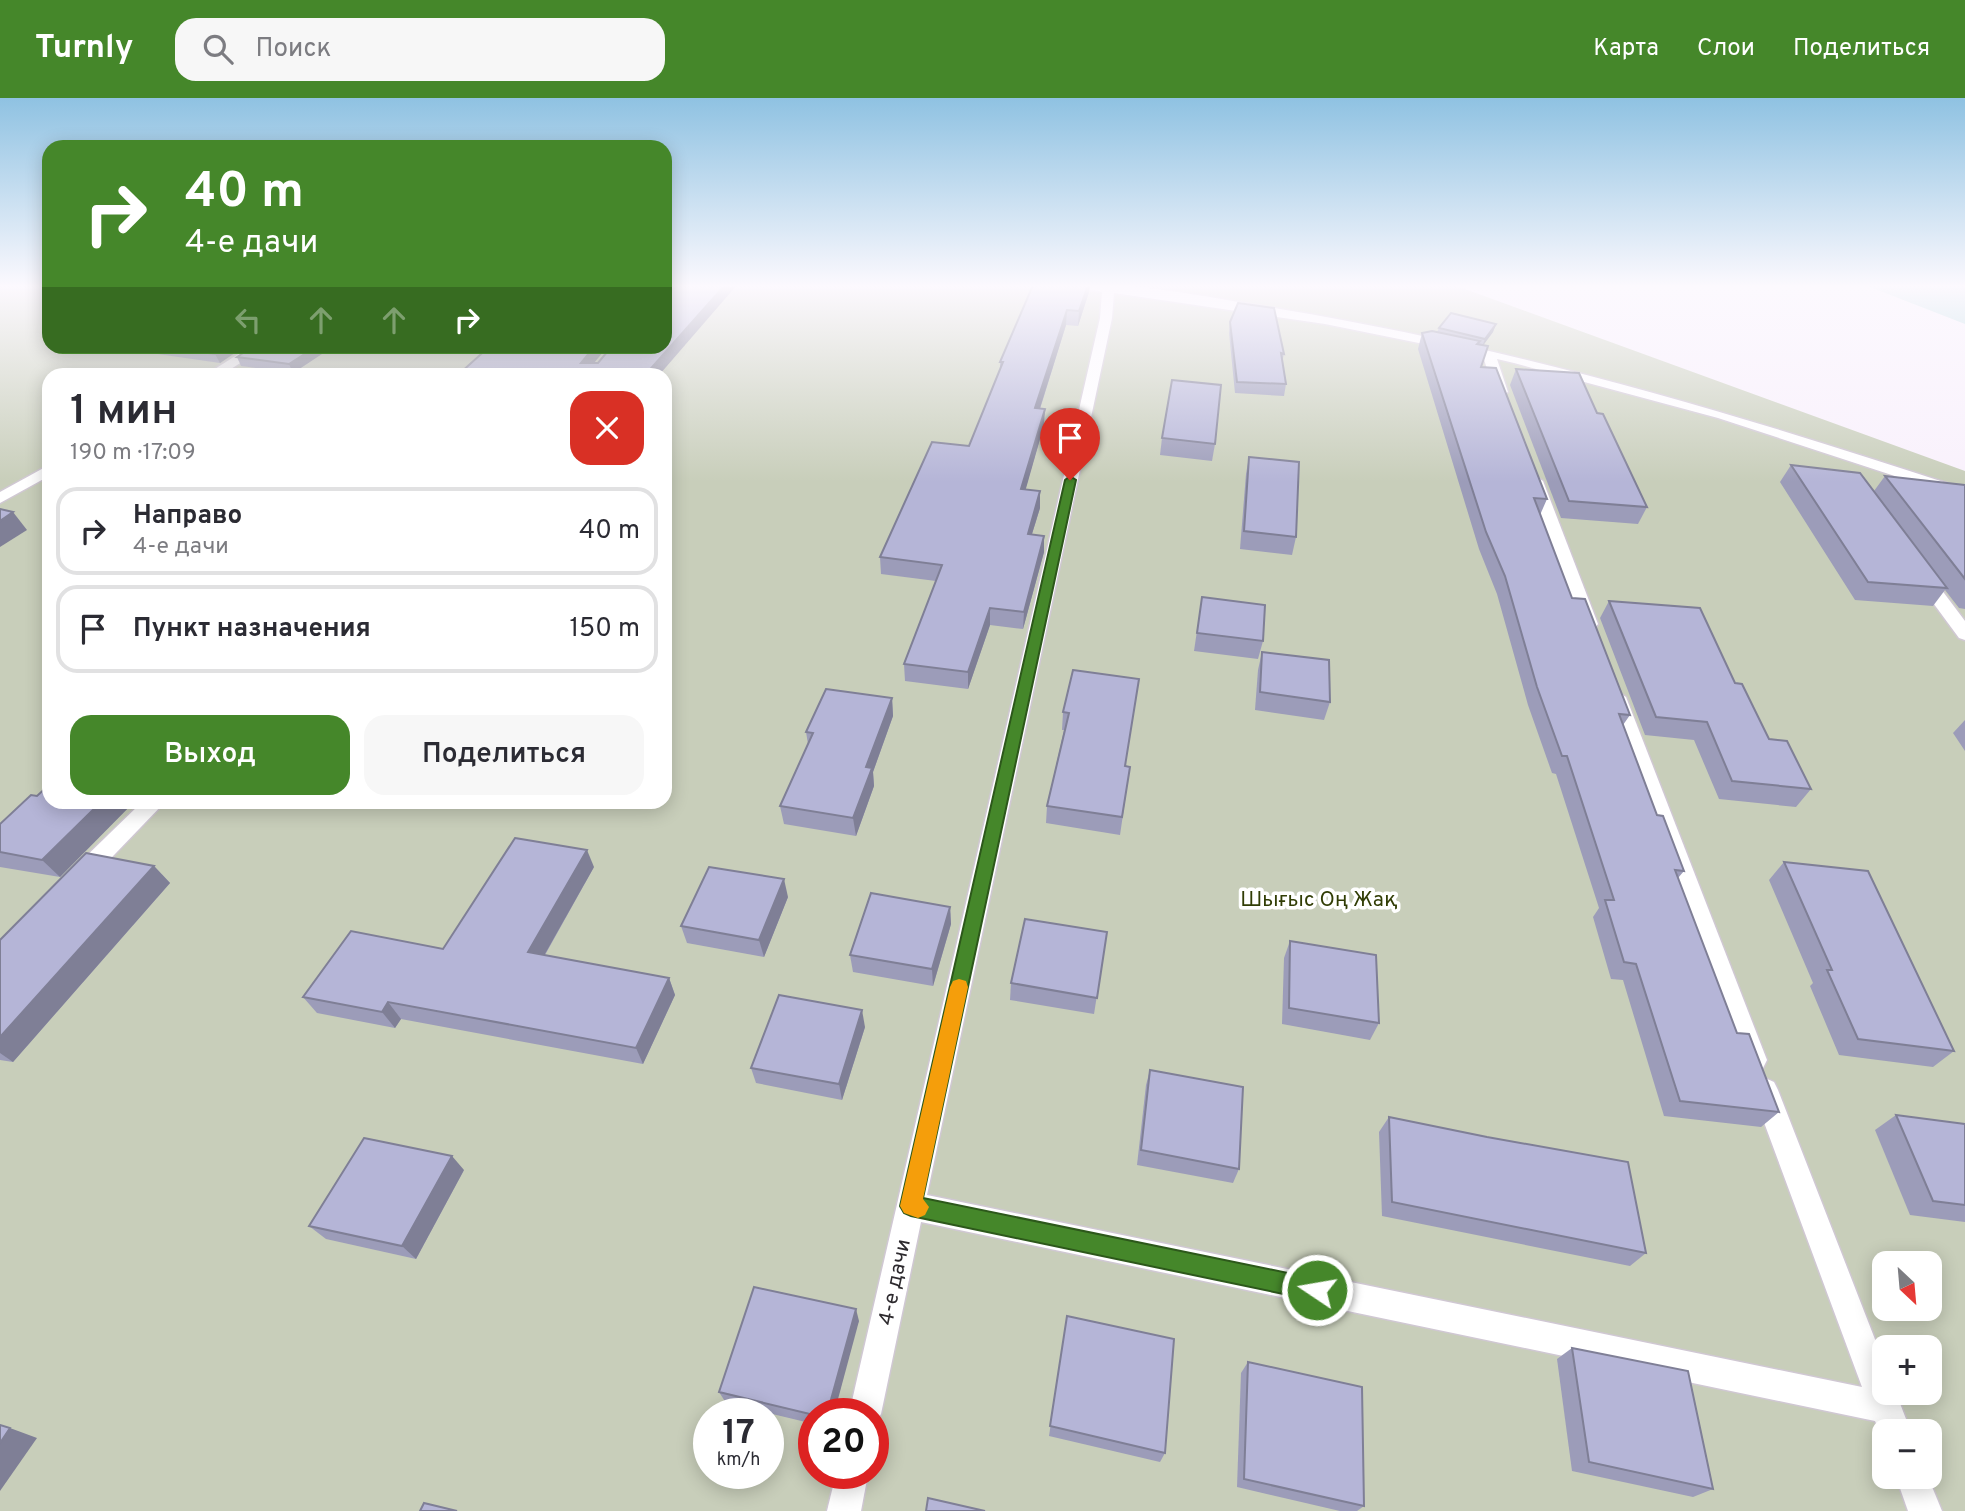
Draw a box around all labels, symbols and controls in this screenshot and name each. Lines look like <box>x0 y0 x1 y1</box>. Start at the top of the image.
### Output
search box <box>175 18 665 81</box>
text: Turnly <box>35 28 133 70</box>
icon: search <box>199 30 237 68</box>
text: Поиск <box>255 33 331 66</box>
text: Карта <box>1593 34 1659 64</box>
text: Слои <box>1697 34 1755 64</box>
text: Поделиться <box>1793 34 1930 64</box>
text: 40 m <box>185 163 304 225</box>
icon: right <box>70 168 161 259</box>
text: 4-е дачи <box>185 224 318 264</box>
icon: left <box>229 301 267 339</box>
icon: ahead <box>302 301 340 339</box>
icon: ahead <box>375 301 413 339</box>
icon: right <box>448 301 486 339</box>
text: 1 мин <box>70 386 177 439</box>
button: close <box>570 391 644 465</box>
pin <box>1040 408 1100 480</box>
icon: arrive <box>1051 419 1089 457</box>
text: 190 m · 17:09 <box>70 439 196 468</box>
text: Направо <box>133 500 242 533</box>
icon: right <box>74 512 112 550</box>
text: 40 m <box>579 515 640 548</box>
text: 4-е дачи <box>133 533 229 562</box>
icon: arrive <box>74 610 112 648</box>
text: Пункт назначения <box>133 613 371 646</box>
text: 150 m <box>569 613 640 646</box>
button: Выход <box>70 715 350 795</box>
button: Поделиться <box>364 715 644 795</box>
park label: Шығыс Оң Жақ <box>1240 887 1398 914</box>
street label: 4-е дачи <box>873 1237 918 1328</box>
north arrow <box>1872 1251 1942 1321</box>
map controls <box>1872 1251 1942 1489</box>
position arrow <box>1280 1253 1354 1327</box>
button: + <box>1872 1335 1942 1405</box>
speed limit sign: 20 <box>798 1398 889 1489</box>
text: 17 <box>722 1412 755 1456</box>
button: − <box>1872 1419 1942 1489</box>
text: km/h <box>717 1449 760 1472</box>

